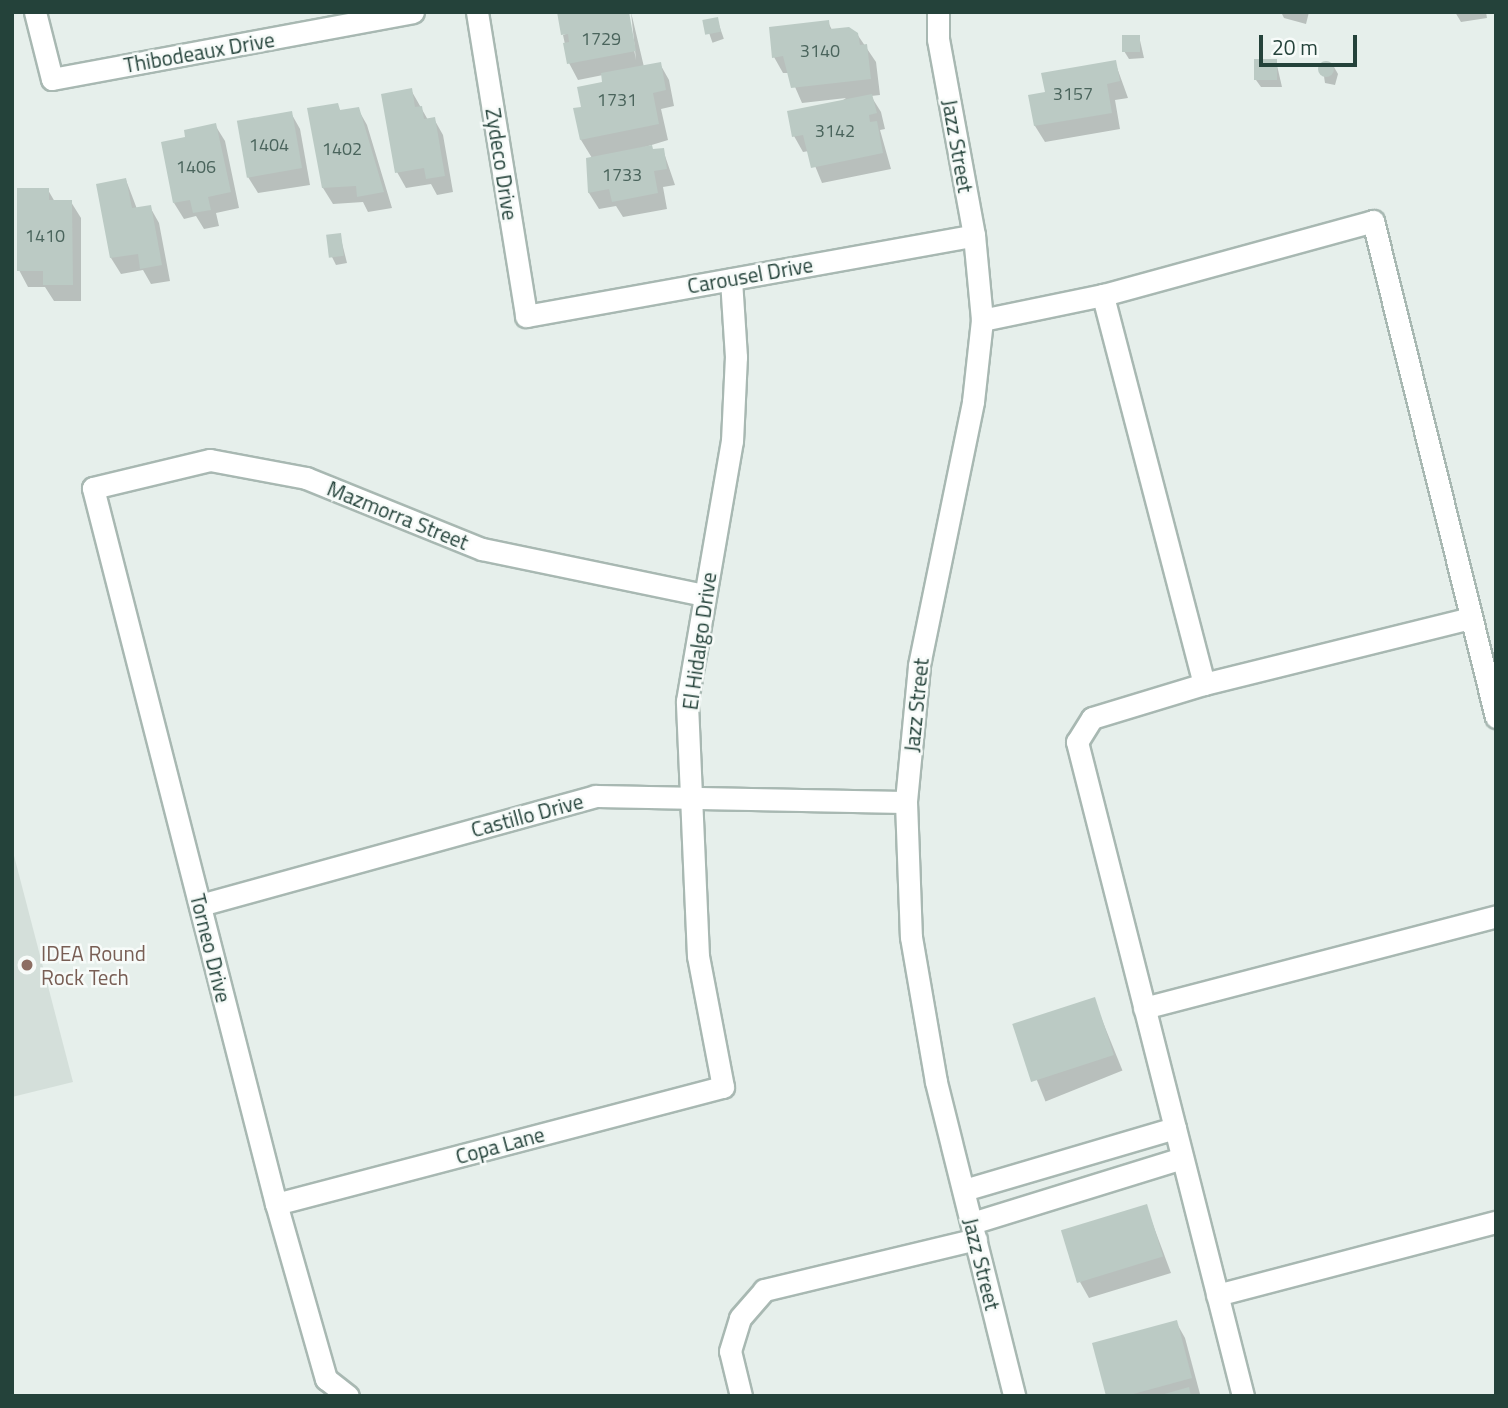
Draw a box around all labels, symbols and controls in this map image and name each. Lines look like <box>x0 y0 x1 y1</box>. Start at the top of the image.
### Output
scale bar <box>1263 21 1361 65</box>
street label: Thibodeaux Drive <box>122 26 276 78</box>
house number: 1729 <box>581 28 621 50</box>
text: 20 m <box>1272 31 1318 63</box>
house number: 3140 <box>800 40 840 62</box>
house number: 3157 <box>1053 83 1093 105</box>
house number: 1731 <box>597 89 637 111</box>
street label: Jazz Street <box>937 97 979 195</box>
street label: Zydeco Drive <box>481 106 523 222</box>
house number: 3142 <box>815 120 855 142</box>
house number: 1404 <box>249 134 289 156</box>
house number: 1402 <box>322 138 362 160</box>
house number: 1406 <box>176 156 216 178</box>
house number: 1733 <box>602 164 642 186</box>
house number: 1410 <box>25 225 65 247</box>
street label: Carousel Drive <box>685 252 815 298</box>
street label: Mazmorra Street <box>324 475 472 555</box>
street label: El Hidalgo Drive <box>677 571 721 711</box>
street label: Jazz Street <box>899 657 933 753</box>
street label: Castillo Drive <box>468 788 586 842</box>
street label: Torneo Drive <box>185 891 237 1005</box>
place label: IDEA Round Rock Tech <box>41 940 146 990</box>
marker: IDEA Round Rock Tech <box>19 957 35 973</box>
street label: Copa Lane <box>453 1121 547 1169</box>
street label: Jazz Street <box>958 1215 1006 1313</box>

